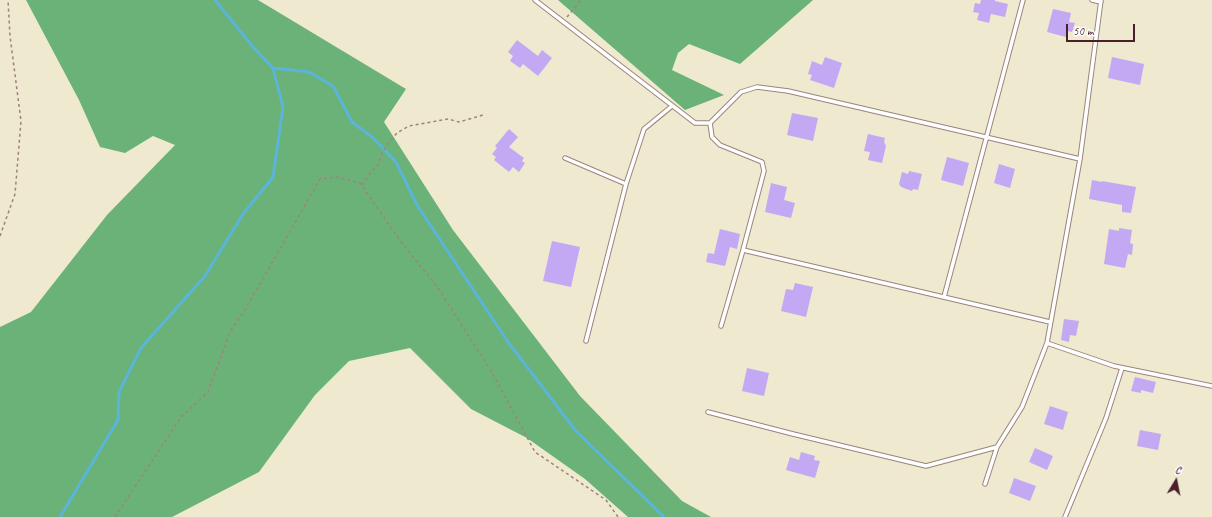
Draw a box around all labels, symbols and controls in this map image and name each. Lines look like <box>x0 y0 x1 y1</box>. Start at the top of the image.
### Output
scale bar <box>1068 16 1137 42</box>
text: 50 m <box>1073 23 1093 39</box>
north arrow <box>1156 461 1196 501</box>
text: С <box>1174 462 1182 477</box>

